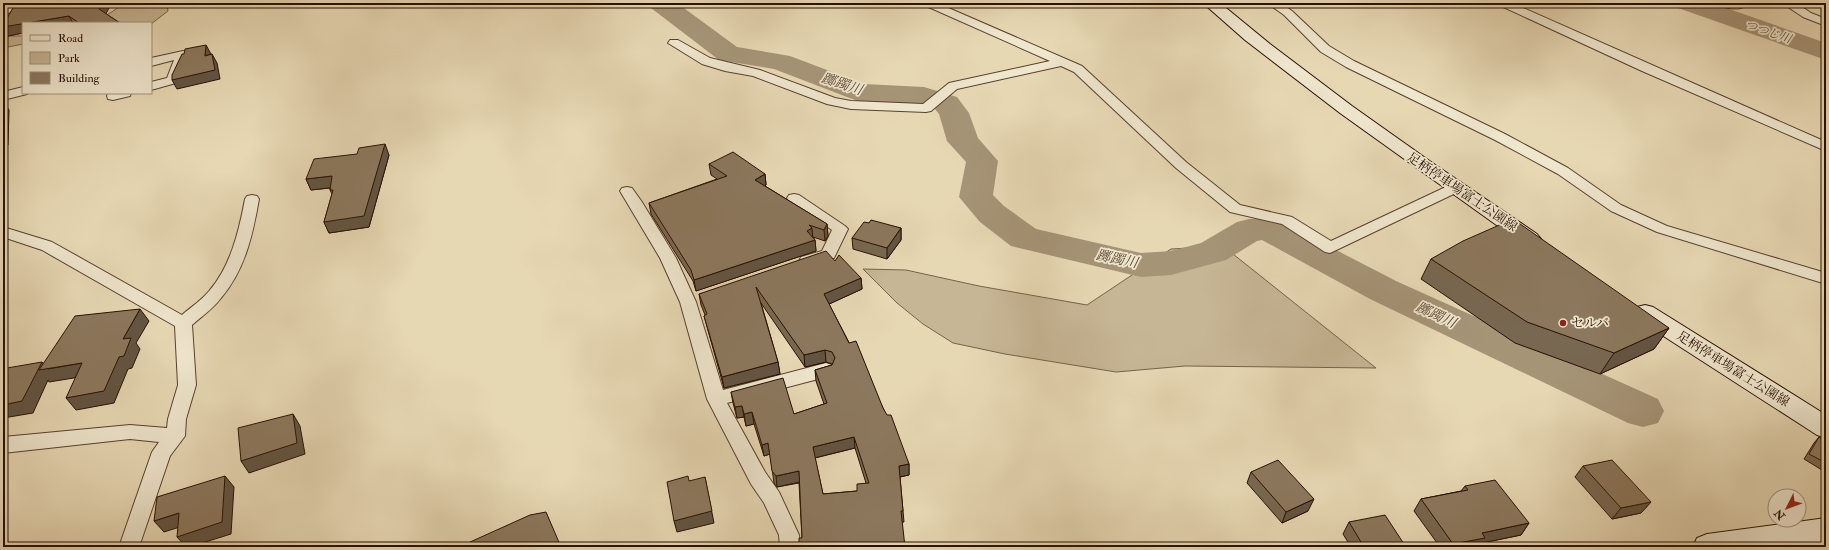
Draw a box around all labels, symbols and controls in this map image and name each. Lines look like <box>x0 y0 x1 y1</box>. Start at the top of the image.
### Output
water label: つつじ川 <box>1743 17 1795 48</box>
legend <box>22 22 152 94</box>
text: Road <box>58 31 83 46</box>
text: Park <box>58 51 80 66</box>
water label: 躑躅川 <box>819 69 867 99</box>
text: Building <box>58 71 101 86</box>
street label: 足柄停車場富士公園線 <box>1404 149 1520 235</box>
water label: 躑躅川 <box>1095 246 1141 272</box>
water label: 躑躅川 <box>1413 298 1460 332</box>
place label: セルバ <box>1571 315 1609 331</box>
marker: セルバ <box>1558 318 1568 328</box>
street label: 足柄停車場富士公園線 <box>1674 328 1792 410</box>
north arrow <box>1767 488 1807 528</box>
text: N <box>1771 505 1789 523</box>

